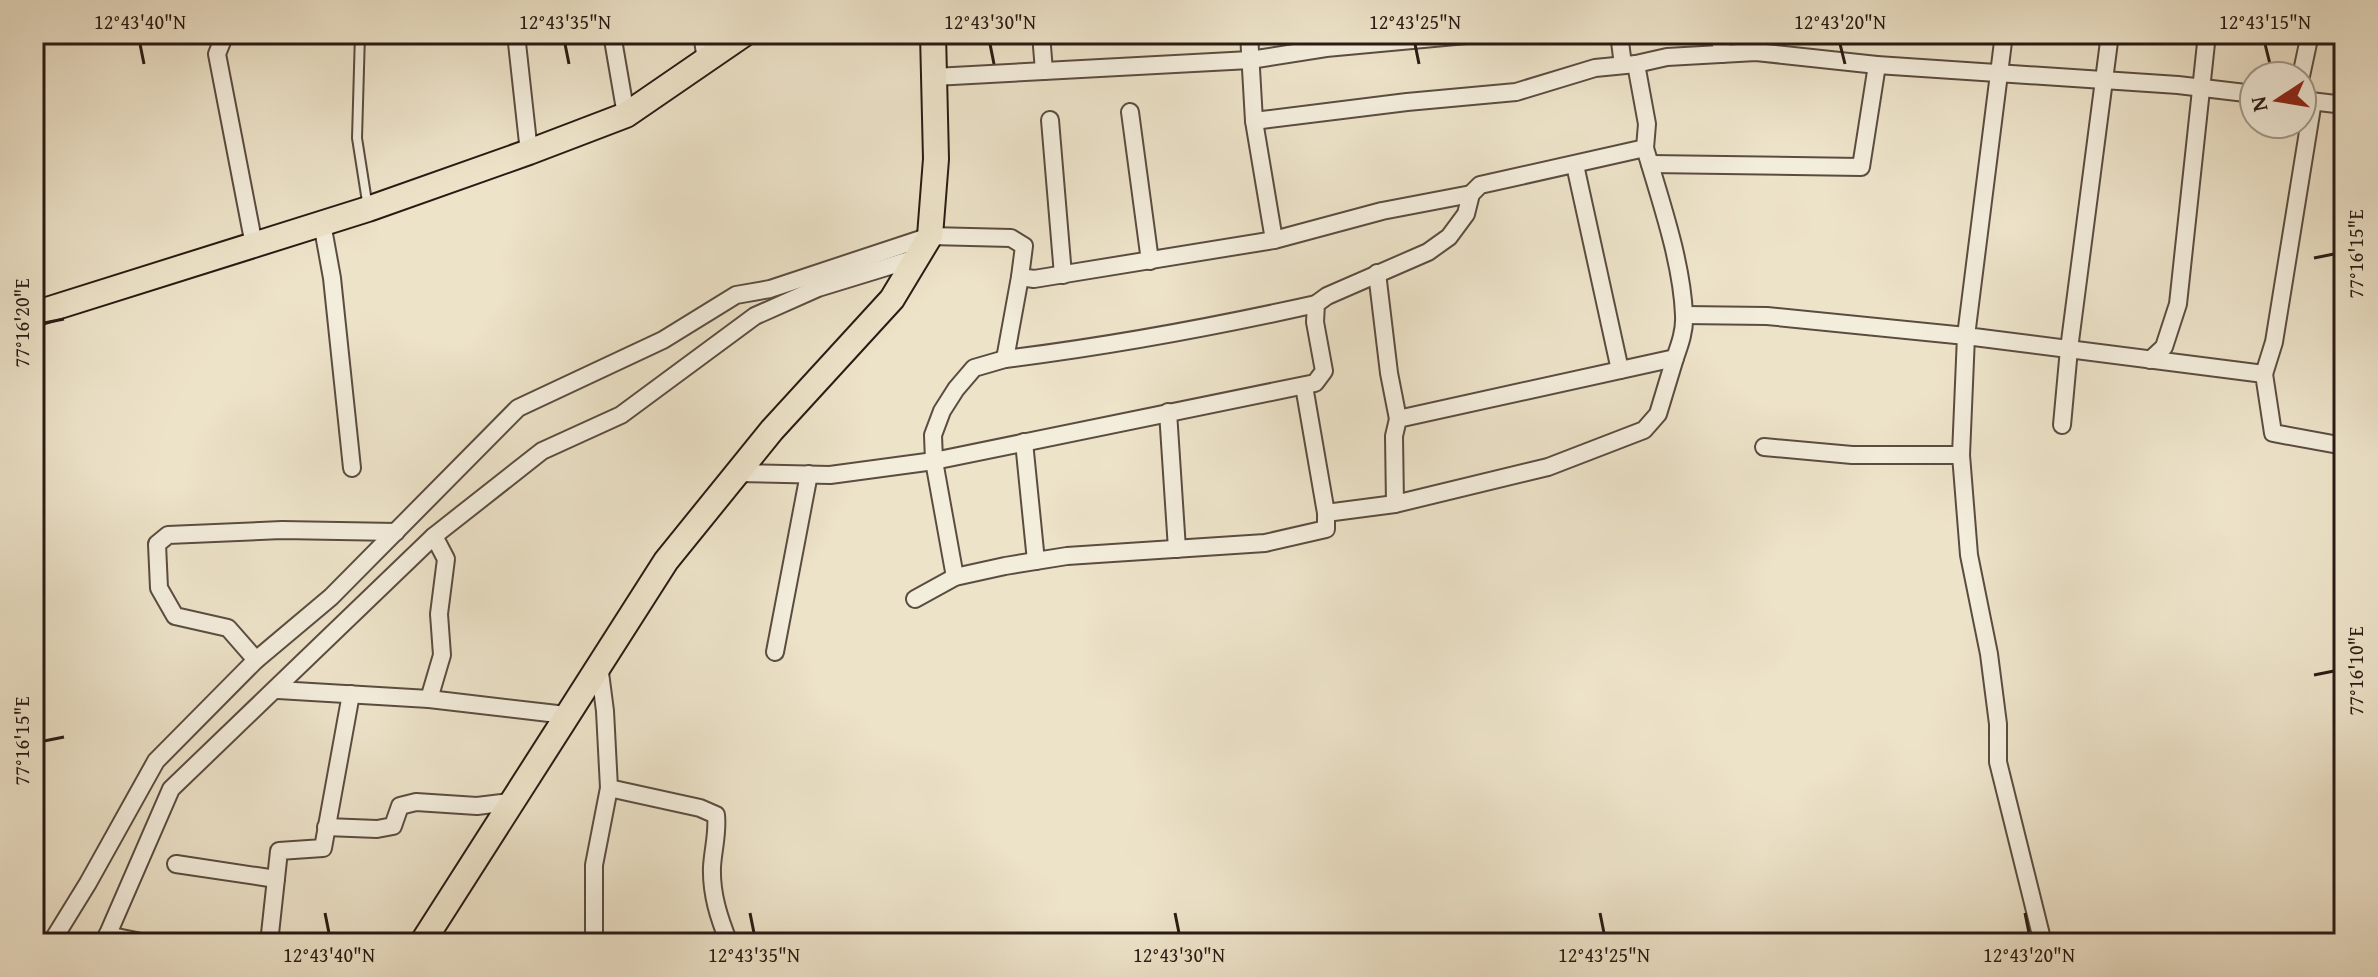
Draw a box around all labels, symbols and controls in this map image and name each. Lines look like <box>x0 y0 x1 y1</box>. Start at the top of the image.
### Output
text: 12°43'40"N <box>94 7 186 36</box>
text: 12°43'35"N <box>519 7 611 36</box>
text: 12°43'30"N <box>944 7 1036 36</box>
text: 12°43'25"N <box>1369 7 1461 36</box>
text: 12°43'20"N <box>1794 7 1886 36</box>
text: 12°43'15"N <box>2219 7 2311 36</box>
north arrow <box>2238 60 2318 140</box>
text: N <box>2241 93 2276 115</box>
text: 77°16'15"E <box>2341 210 2370 298</box>
text: 77°16'20"E <box>7 279 36 367</box>
text: 77°16'10"E <box>2341 627 2370 715</box>
text: 77°16'15"E <box>7 697 36 785</box>
text: 12°43'40"N <box>283 940 375 969</box>
text: 12°43'35"N <box>708 940 800 969</box>
text: 12°43'30"N <box>1133 940 1225 969</box>
text: 12°43'25"N <box>1558 940 1650 969</box>
text: 12°43'20"N <box>1983 940 2075 969</box>

